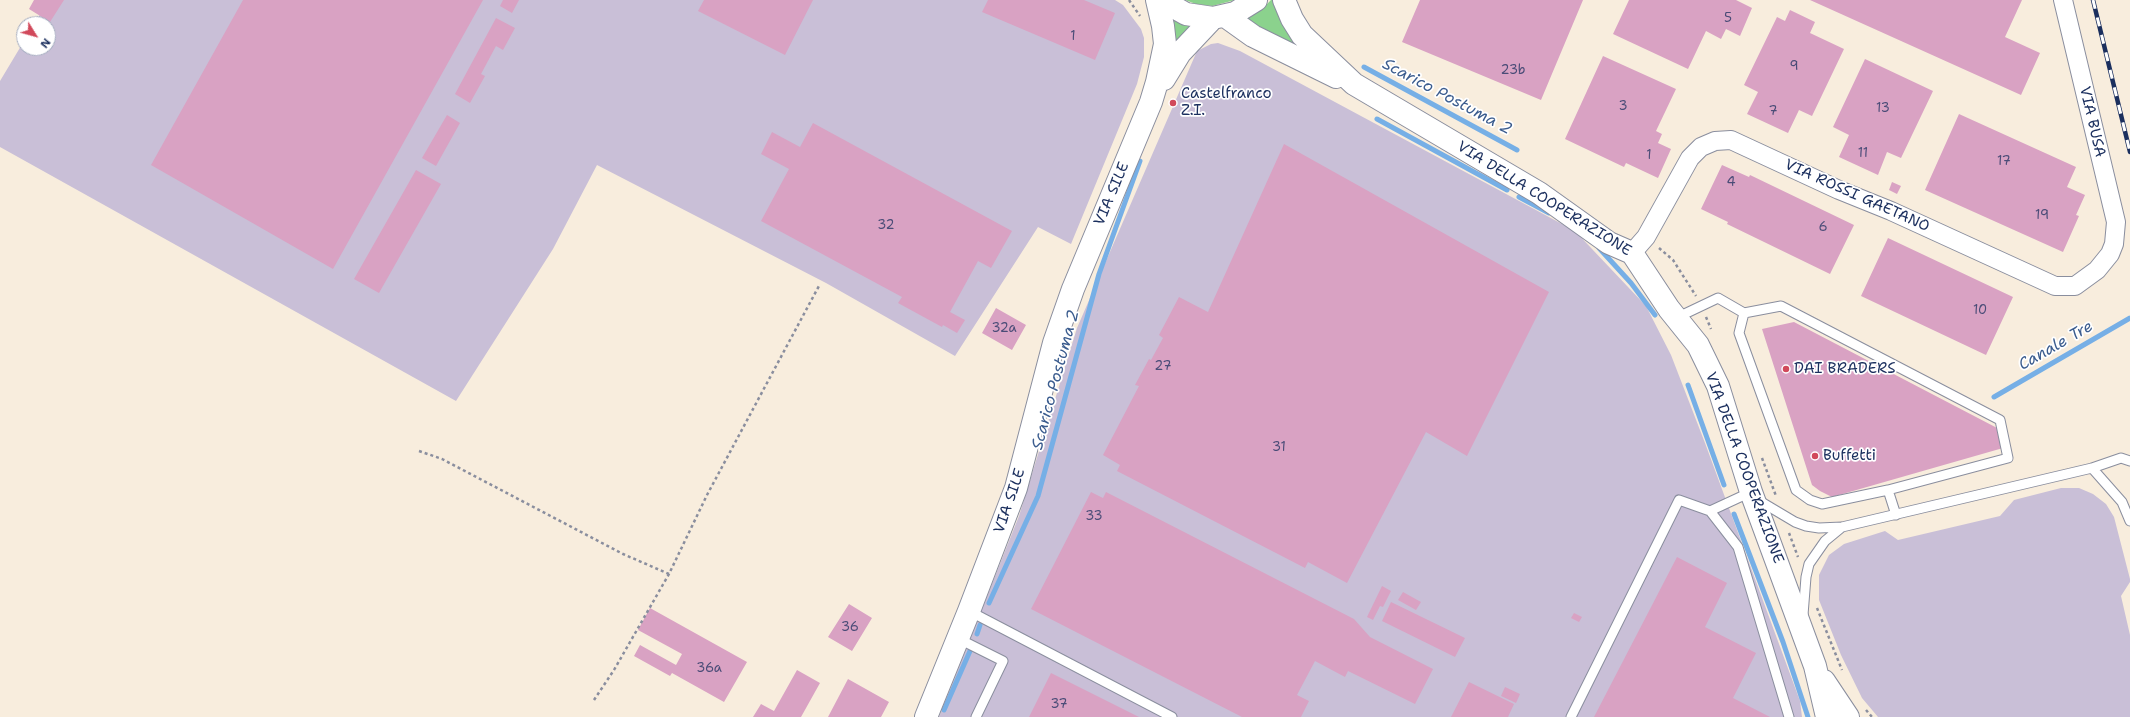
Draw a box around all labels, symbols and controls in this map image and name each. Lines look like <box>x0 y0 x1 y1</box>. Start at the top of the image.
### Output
house number: 5 <box>1724 11 1732 27</box>
north arrow <box>16 16 56 56</box>
house number: 1 <box>1070 29 1076 45</box>
text: N <box>37 35 54 51</box>
water label: Scarico Postuma 2 <box>1379 55 1515 139</box>
house number: 9 <box>1789 59 1799 75</box>
house number: 23b <box>1500 63 1526 79</box>
place label: Castelfranco Z.I. <box>1181 85 1271 120</box>
street label: VIA BUSA <box>2075 85 2109 159</box>
marker: Castelfranco Z.I. <box>1168 98 1178 108</box>
house number: 3 <box>1618 99 1628 115</box>
house number: 13 <box>1876 101 1890 117</box>
house number: 7 <box>1768 104 1778 120</box>
street label: VIA DELLA COOPERAZIONE <box>1454 138 1634 260</box>
house number: 11 <box>1858 146 1868 162</box>
house number: 1 <box>1646 148 1652 164</box>
house number: 17 <box>1997 154 2011 170</box>
street label: VIA ROSSI GAETANO <box>1782 156 1932 236</box>
street label: VIA SILE <box>1091 160 1133 228</box>
house number: 4 <box>1726 175 1736 191</box>
house number: 19 <box>2035 208 2049 224</box>
house number: 32 <box>877 218 895 234</box>
house number: 6 <box>1818 220 1828 236</box>
house number: 10 <box>1973 303 1987 319</box>
water label: Scarico Postuma 2 <box>1028 308 1084 452</box>
water label: Canale Tre <box>2015 317 2097 375</box>
house number: 32a <box>992 321 1016 337</box>
house number: 27 <box>1154 359 1172 375</box>
place label: DAI BRADERS <box>1794 360 1896 378</box>
marker: DAI BRADERS <box>1781 364 1791 374</box>
street label: VIA DELLA COOPERAZIONE <box>1701 370 1787 566</box>
house number: 31 <box>1272 440 1286 456</box>
place label: Buffetti <box>1823 447 1876 465</box>
marker: Buffetti <box>1810 451 1820 461</box>
street label: VIA SILE <box>991 466 1029 536</box>
house number: 33 <box>1085 509 1103 525</box>
house number: 36 <box>841 620 859 636</box>
house number: 36a <box>696 661 722 677</box>
house number: 37 <box>1050 697 1068 713</box>

